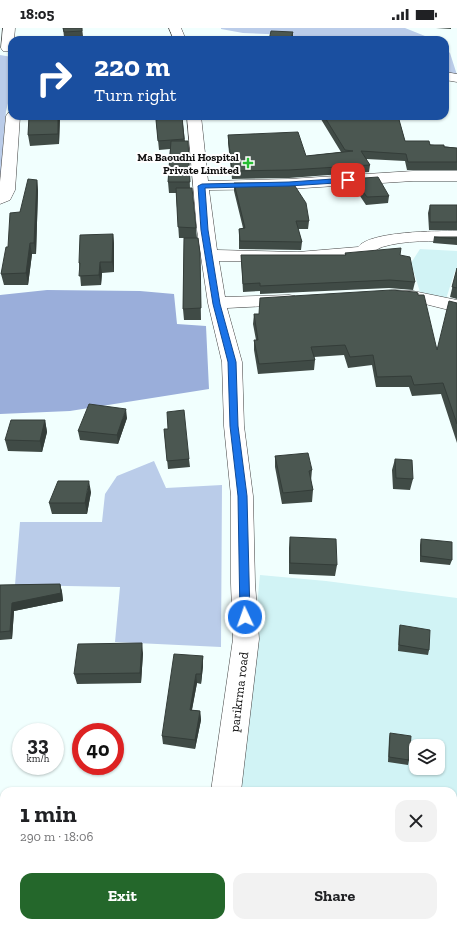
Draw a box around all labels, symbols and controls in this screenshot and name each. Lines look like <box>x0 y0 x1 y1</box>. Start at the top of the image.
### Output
text: 18:05 <box>20 5 54 23</box>
text: 220 m <box>94 50 170 83</box>
icon: right <box>28 52 80 104</box>
text: Turn right <box>94 84 176 106</box>
place label: Ma Baoudhi Hospital Private Limited <box>137 151 240 177</box>
marker: Ma Baoudhi Hospital Private Limited <box>242 157 254 169</box>
pin <box>331 163 365 197</box>
icon: arrive <box>337 169 359 191</box>
position arrow <box>224 596 266 638</box>
street label: parikrma road <box>227 651 251 733</box>
speed limit sign: 40 <box>72 723 124 775</box>
text: 33 <box>27 732 49 756</box>
map controls <box>409 739 445 775</box>
button: layers <box>409 739 445 775</box>
text: km/h <box>27 753 49 765</box>
text: 1 min <box>20 799 77 828</box>
button: close <box>395 800 437 842</box>
text: 290 m · 18:06 <box>20 829 93 844</box>
button: Exit <box>20 873 225 919</box>
button: Share <box>233 873 437 919</box>

